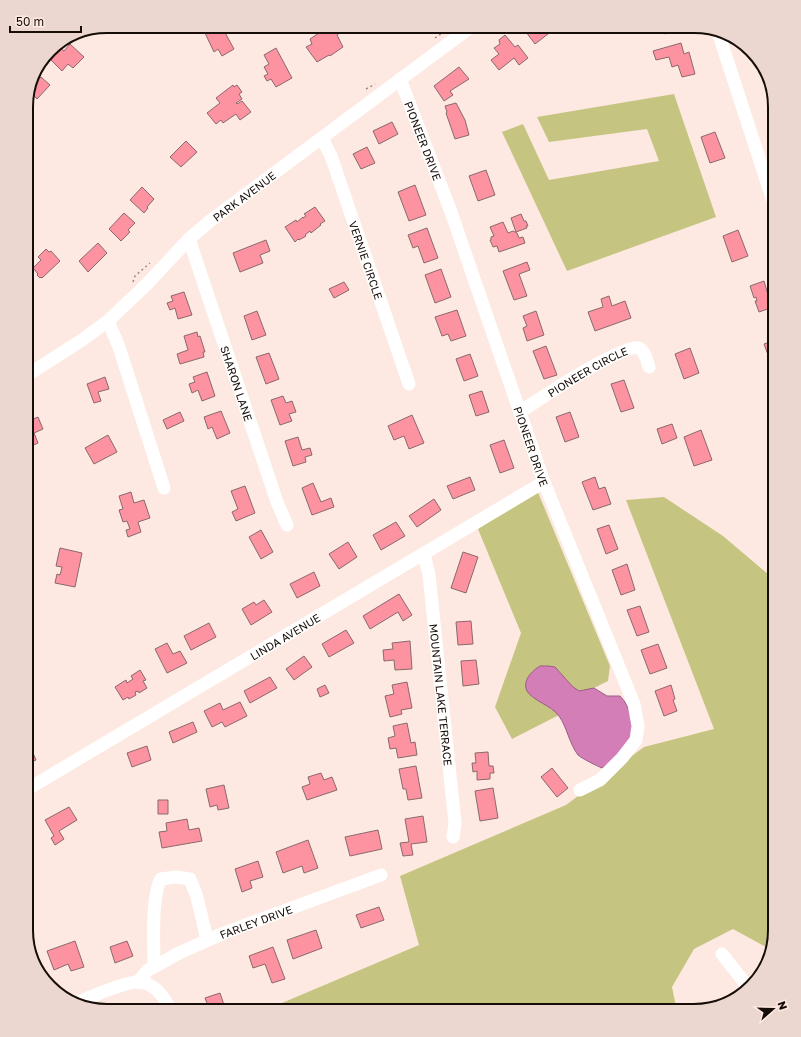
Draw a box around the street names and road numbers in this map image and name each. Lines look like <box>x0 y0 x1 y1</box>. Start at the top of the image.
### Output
street label: PIONEER DRIVE <box>403 99 445 182</box>
street label: PARK AVENUE <box>210 168 278 223</box>
street label: VERNIE CIRCLE <box>347 219 386 301</box>
street label: PIONEER CIRCLE <box>545 343 630 399</box>
street label: SHARON LANE <box>219 344 256 423</box>
street label: PIONEER DRIVE <box>512 404 552 488</box>
street label: LINDA AVENUE <box>247 610 322 662</box>
street label: MOUNTAIN LAKE TERRACE <box>428 623 455 767</box>
street label: FARLEY DRIVE <box>217 902 294 941</box>

